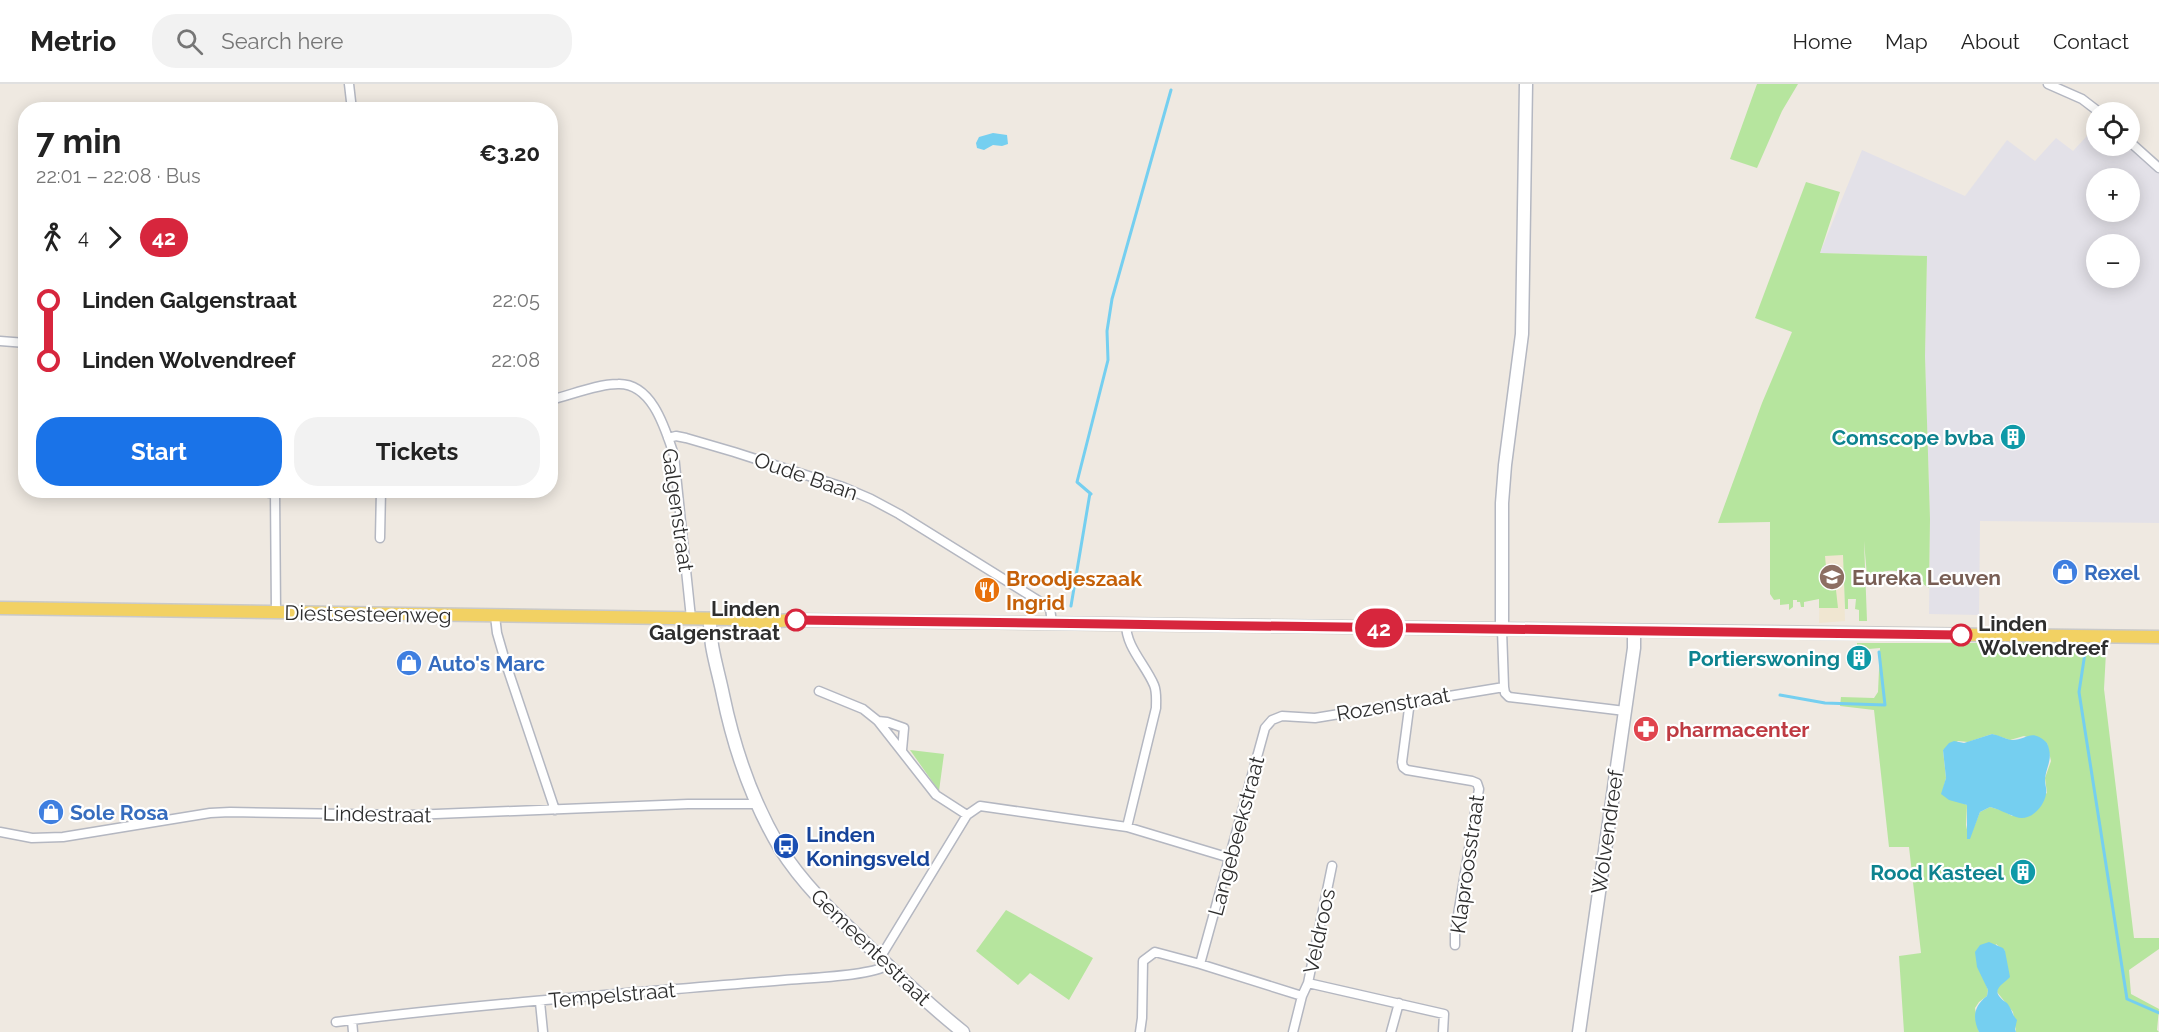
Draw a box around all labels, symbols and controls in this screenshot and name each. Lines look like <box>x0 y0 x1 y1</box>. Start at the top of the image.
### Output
search box <box>152 14 572 68</box>
text: Metrio <box>30 25 116 58</box>
icon: search <box>173 25 206 58</box>
text: Search here <box>221 28 343 54</box>
text: Home <box>1793 29 1852 54</box>
text: Map <box>1885 29 1928 54</box>
text: About <box>1961 29 2020 54</box>
text: Contact <box>2053 29 2129 54</box>
map controls <box>2086 102 2140 288</box>
button: locate <box>2086 102 2140 156</box>
text: 7 min <box>36 122 122 161</box>
text: €3.20 <box>479 140 540 166</box>
text: 22:01 – 22:08 · Bus <box>36 164 201 188</box>
button: + <box>2086 168 2140 222</box>
icon: walk <box>36 221 69 254</box>
icon: forward <box>98 221 131 254</box>
text: 4 <box>78 225 89 249</box>
text: 42 <box>152 225 176 250</box>
button: − <box>2086 234 2140 288</box>
text: Linden Galgenstraat <box>82 287 297 313</box>
text: 22:05 <box>492 288 540 312</box>
text: Linden Wolvendreef <box>82 347 295 373</box>
text: 22:08 <box>491 348 540 372</box>
button: Start <box>36 417 282 486</box>
button: Tickets <box>294 417 540 486</box>
building icon: Comscope bvba <box>1998 422 2028 452</box>
place label: Comscope bvba <box>1832 425 1994 450</box>
street label: Galgenstraat <box>657 447 699 573</box>
street label: Oude Baan <box>751 447 861 505</box>
shop icon: Rexel <box>2050 557 2080 587</box>
place label: Rexel <box>2084 560 2140 585</box>
school or university icon: Eureka Leuven <box>1817 562 1847 592</box>
place label: Eureka Leuven <box>1852 565 2001 590</box>
place label: Broodjeszaak Ingrid <box>1006 566 1142 615</box>
restaurant icon: Broodjeszaak Ingrid <box>972 575 1002 605</box>
place label: Linden Galgenstraat <box>649 596 780 645</box>
street label: Diestsesteenweg <box>284 600 452 628</box>
line badge: 42 <box>1352 608 1406 648</box>
marker: Linden Galgenstraat <box>785 609 807 631</box>
place label: Linden Wolvendreef <box>1978 611 2110 660</box>
text: 42 <box>1367 616 1391 641</box>
marker: Linden Wolvendreef <box>1950 624 1972 646</box>
building icon: Portierswoning <box>1844 643 1874 673</box>
place label: Portierswoning <box>1688 646 1840 671</box>
shop icon: Auto's Marc <box>394 648 424 678</box>
place label: Auto's Marc <box>428 651 545 676</box>
street label: Rozenstraat <box>1334 682 1452 726</box>
pharmacy icon: pharmacenter <box>1631 714 1661 744</box>
place label: pharmacenter <box>1666 717 1809 742</box>
street label: Langebeekstraat <box>1203 753 1269 919</box>
street label: Wolvendreef <box>1586 767 1628 896</box>
street label: Klaproosstraat <box>1445 793 1489 935</box>
shop icon: Sole Rosa <box>36 797 66 827</box>
place label: Sole Rosa <box>70 800 169 825</box>
street label: Lindestraat <box>322 801 432 827</box>
place label: Linden Koningsveld <box>806 822 930 871</box>
bus stop icon: Linden Koningsveld <box>771 831 801 861</box>
building icon: Rood Kasteel <box>2008 857 2038 887</box>
place label: Rood Kasteel <box>1870 860 2004 885</box>
street label: Gemeentestraat <box>806 883 936 1011</box>
street label: Veldroos <box>1298 886 1340 976</box>
street label: Tempelstraat <box>547 977 677 1013</box>

